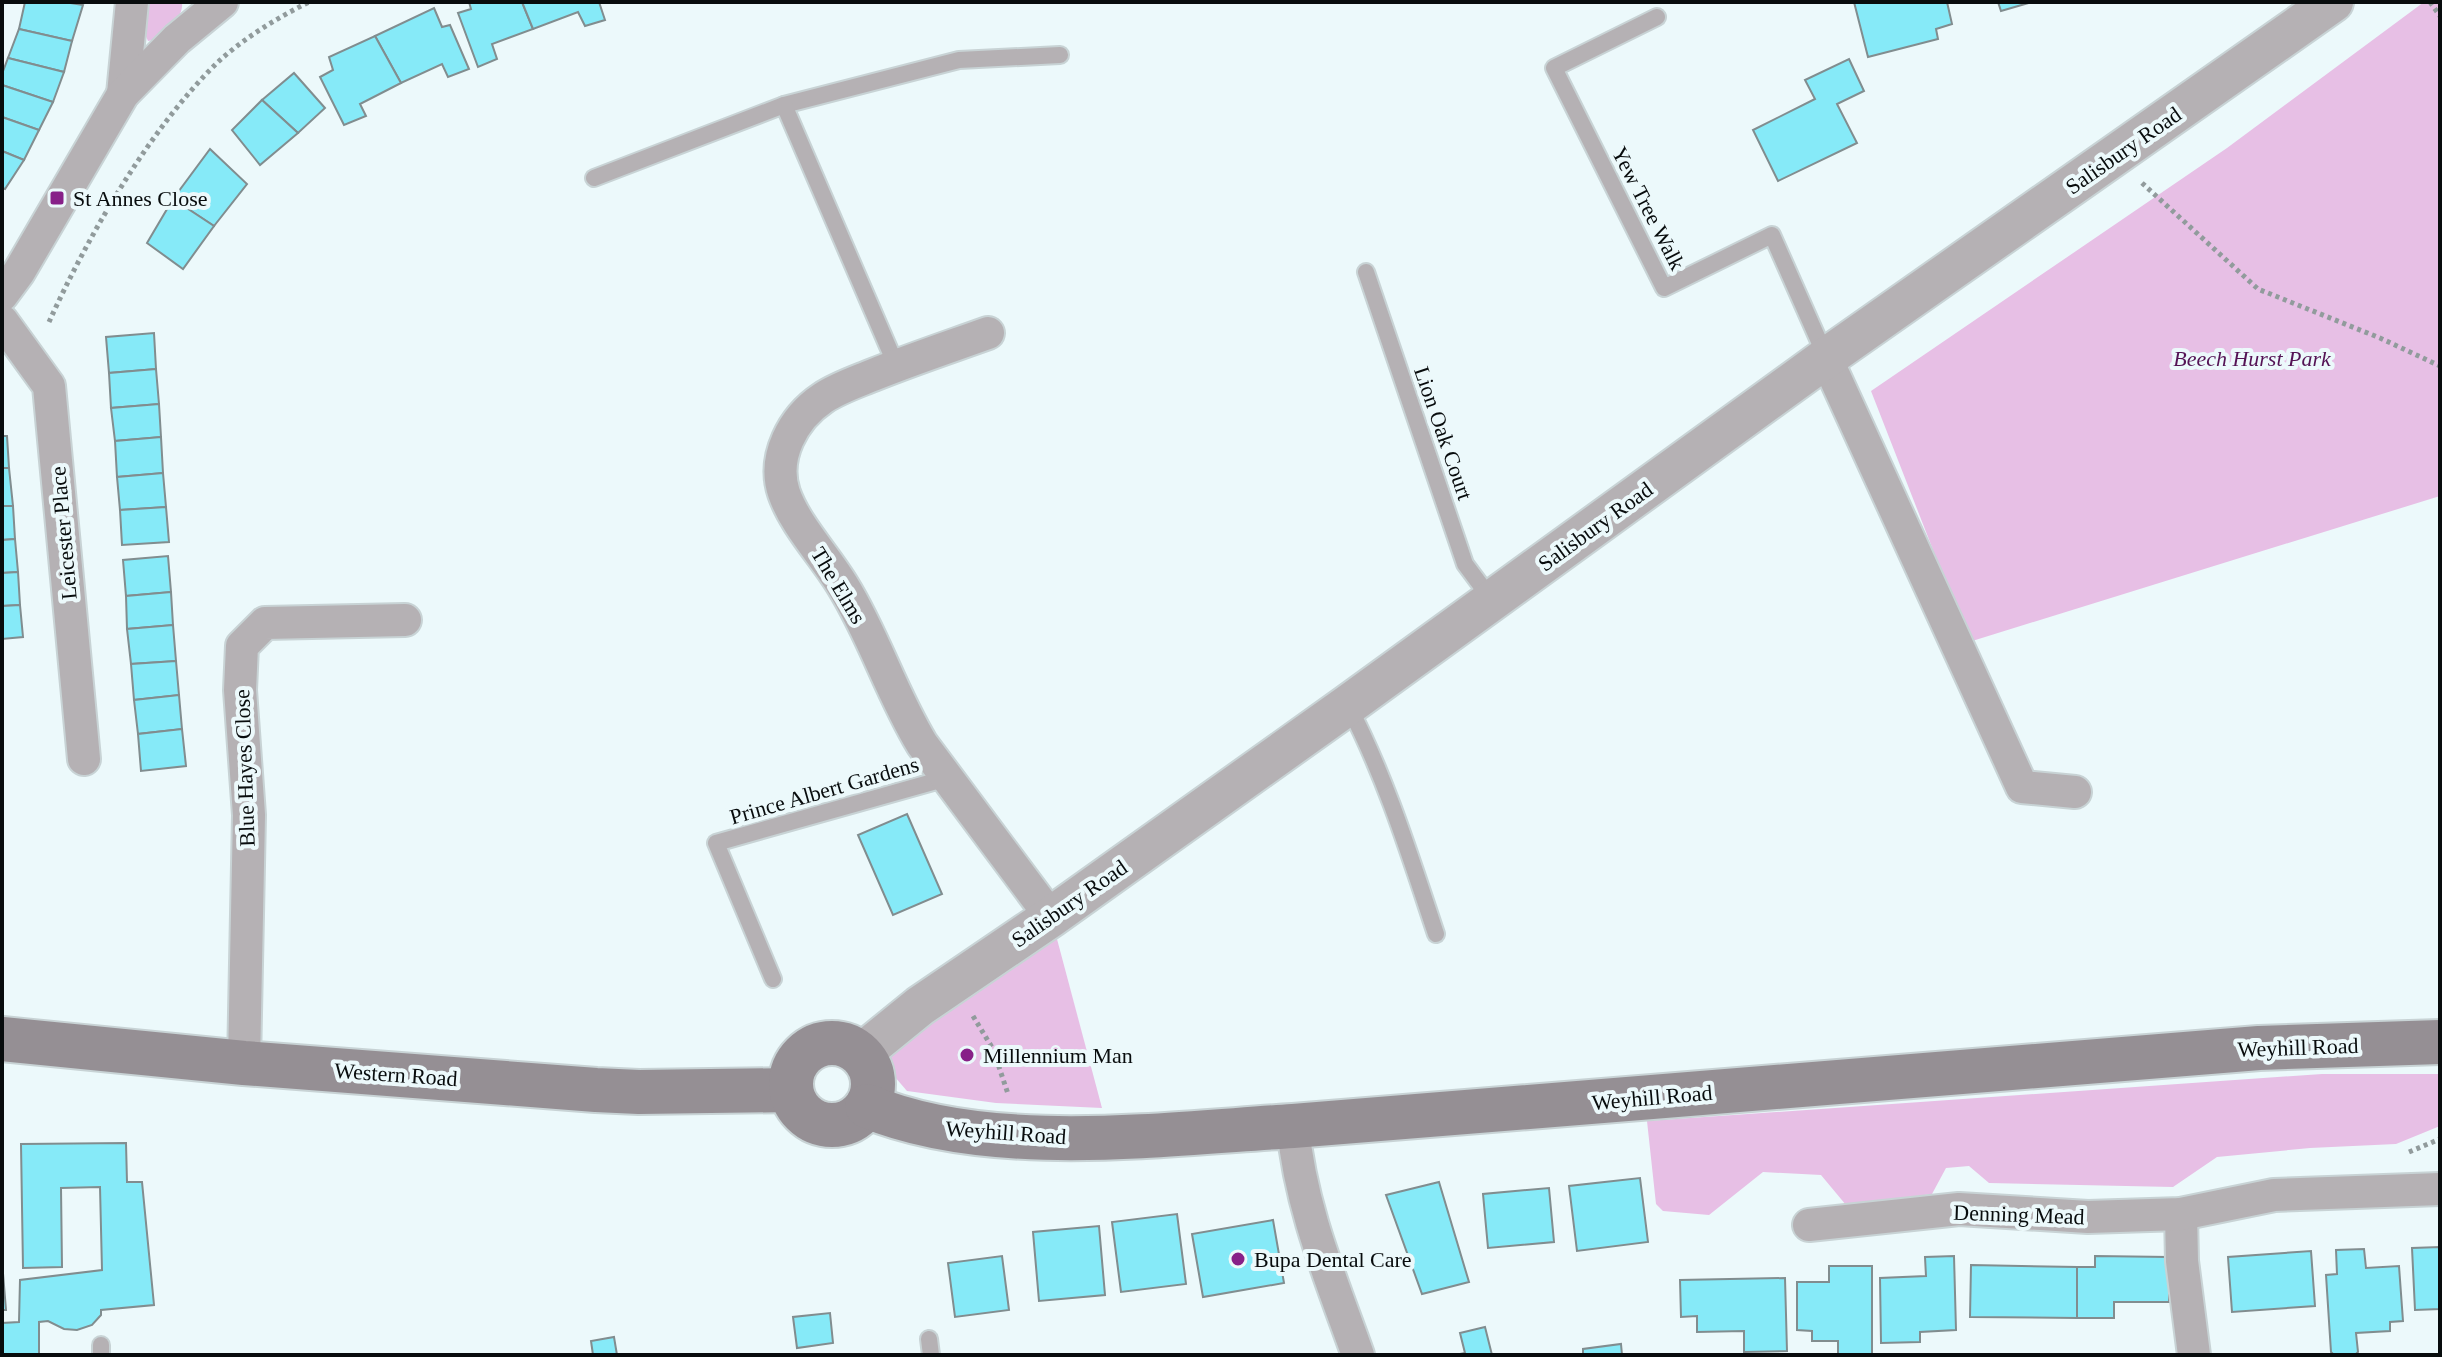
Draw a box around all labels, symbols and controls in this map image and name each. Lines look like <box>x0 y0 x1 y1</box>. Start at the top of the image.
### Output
street label: Salisbury Road <box>2061 101 2186 199</box>
street label: Yew Tree Walk <box>1607 142 1690 274</box>
place label: St Annes Close <box>73 186 207 211</box>
marker: St Annes Close <box>48 189 66 207</box>
park label: Beech Hurst Park <box>2173 346 2332 371</box>
street label: Lion Oak Court <box>1409 363 1478 503</box>
street label: Leicester Place <box>45 465 82 601</box>
street label: Salisbury Road <box>1533 477 1657 576</box>
street label: The Elms <box>806 542 871 628</box>
street label: Blue Hayes Close <box>229 689 260 847</box>
street label: Prince Albert Gardens <box>727 752 922 829</box>
street label: Salisbury Road <box>1007 854 1132 952</box>
street label: Weyhill Road <box>2237 1033 2359 1062</box>
place label: Millennium Man <box>983 1043 1133 1068</box>
marker: Millennium Man <box>958 1046 976 1064</box>
street label: Western Road <box>334 1058 458 1091</box>
street label: Weyhill Road <box>1591 1080 1713 1115</box>
street label: Weyhill Road <box>945 1116 1067 1149</box>
street label: Denning Mead <box>1953 1200 2085 1229</box>
place label: Bupa Dental Care <box>1254 1247 1412 1272</box>
marker: Bupa Dental Care <box>1229 1250 1247 1268</box>

